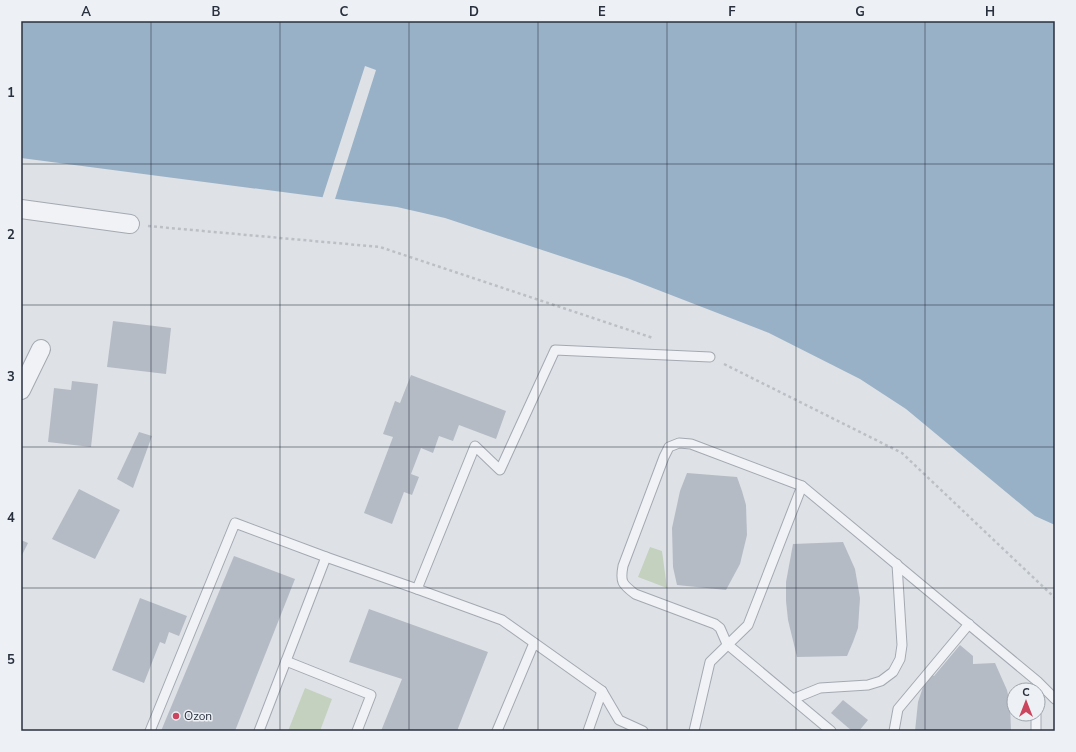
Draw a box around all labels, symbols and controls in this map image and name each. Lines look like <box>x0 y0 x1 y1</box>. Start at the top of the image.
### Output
text: A <box>81 3 91 21</box>
text: B <box>212 3 221 21</box>
text: C <box>340 3 349 21</box>
text: D <box>469 3 479 21</box>
text: E <box>598 3 606 21</box>
text: F <box>728 3 736 21</box>
text: G <box>855 3 865 21</box>
text: H <box>985 3 995 21</box>
text: 1 <box>7 84 15 102</box>
text: 2 <box>7 226 15 244</box>
text: 3 <box>7 368 15 386</box>
text: 4 <box>7 509 15 527</box>
text: 5 <box>7 651 15 669</box>
north arrow <box>1006 682 1046 722</box>
text: С <box>1022 685 1030 700</box>
place label: Ozon <box>184 708 212 724</box>
marker: Ozon <box>171 711 181 721</box>

